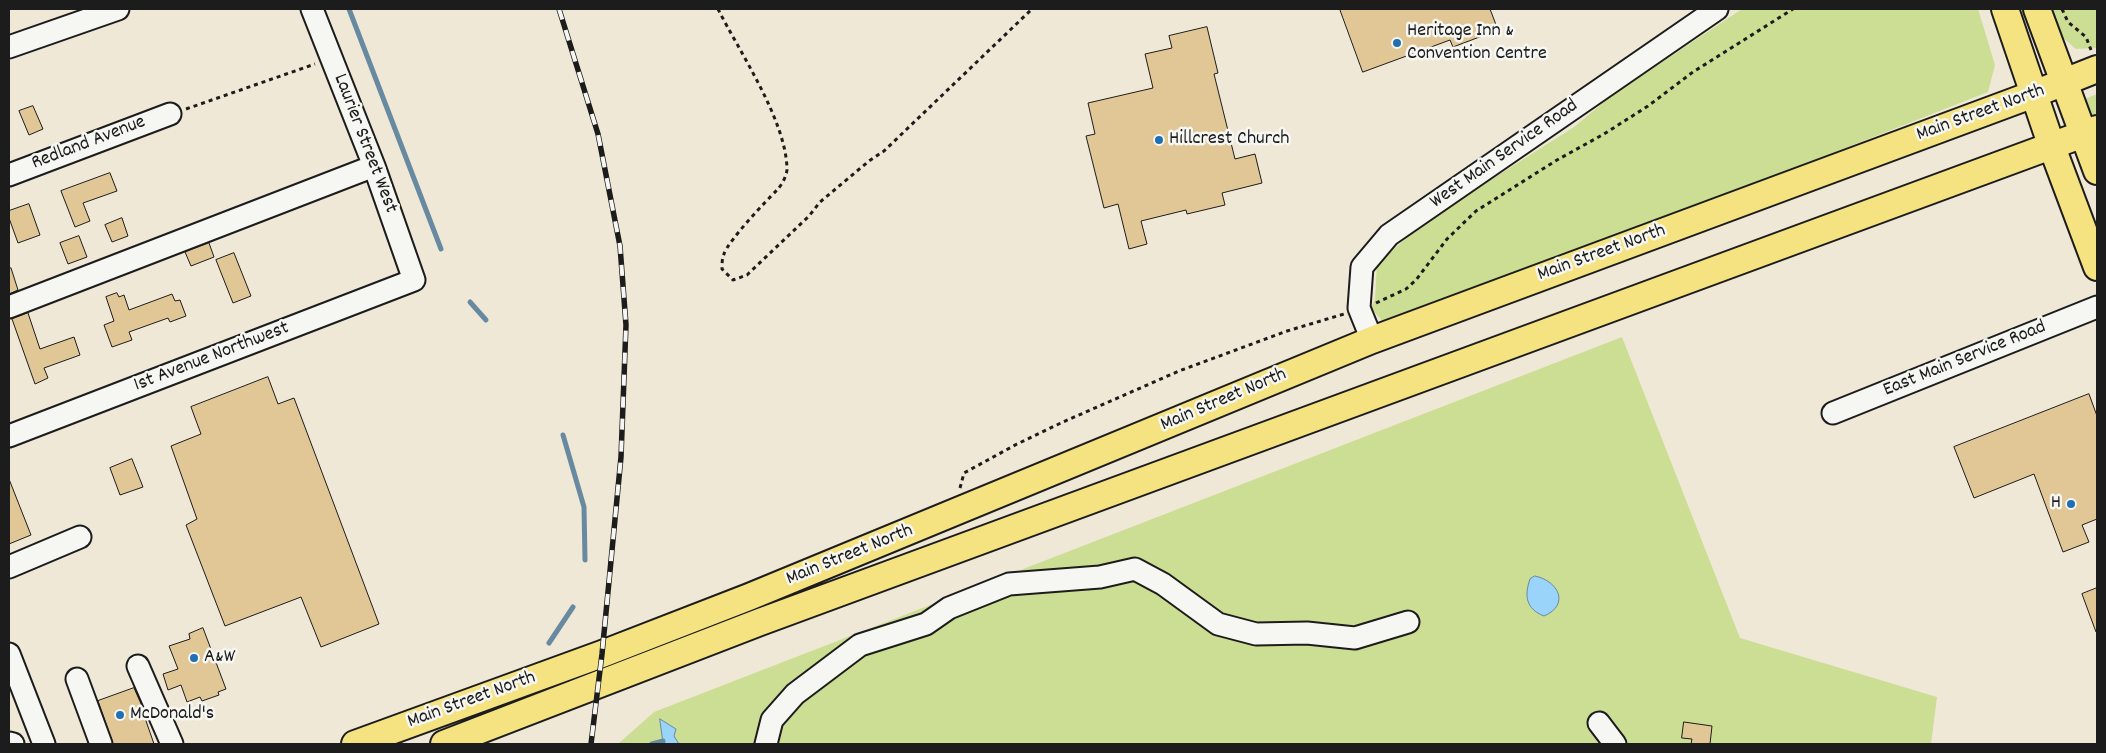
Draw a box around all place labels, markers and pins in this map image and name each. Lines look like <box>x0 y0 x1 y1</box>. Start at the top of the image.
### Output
place label: Heritage Inn & Convention Centre <box>1407 20 1547 67</box>
marker: Heritage Inn & Convention Centre <box>1391 37 1403 49</box>
place label: Hillcrest Church <box>1169 128 1289 152</box>
marker: Hillcrest Church <box>1153 134 1165 146</box>
place label: H <box>2051 492 2061 516</box>
marker: H <box>2065 498 2077 510</box>
place label: A&W <box>204 646 235 670</box>
marker: A&W <box>188 652 200 664</box>
place label: McDonald's <box>130 703 214 727</box>
marker: McDonald's <box>114 709 126 721</box>

